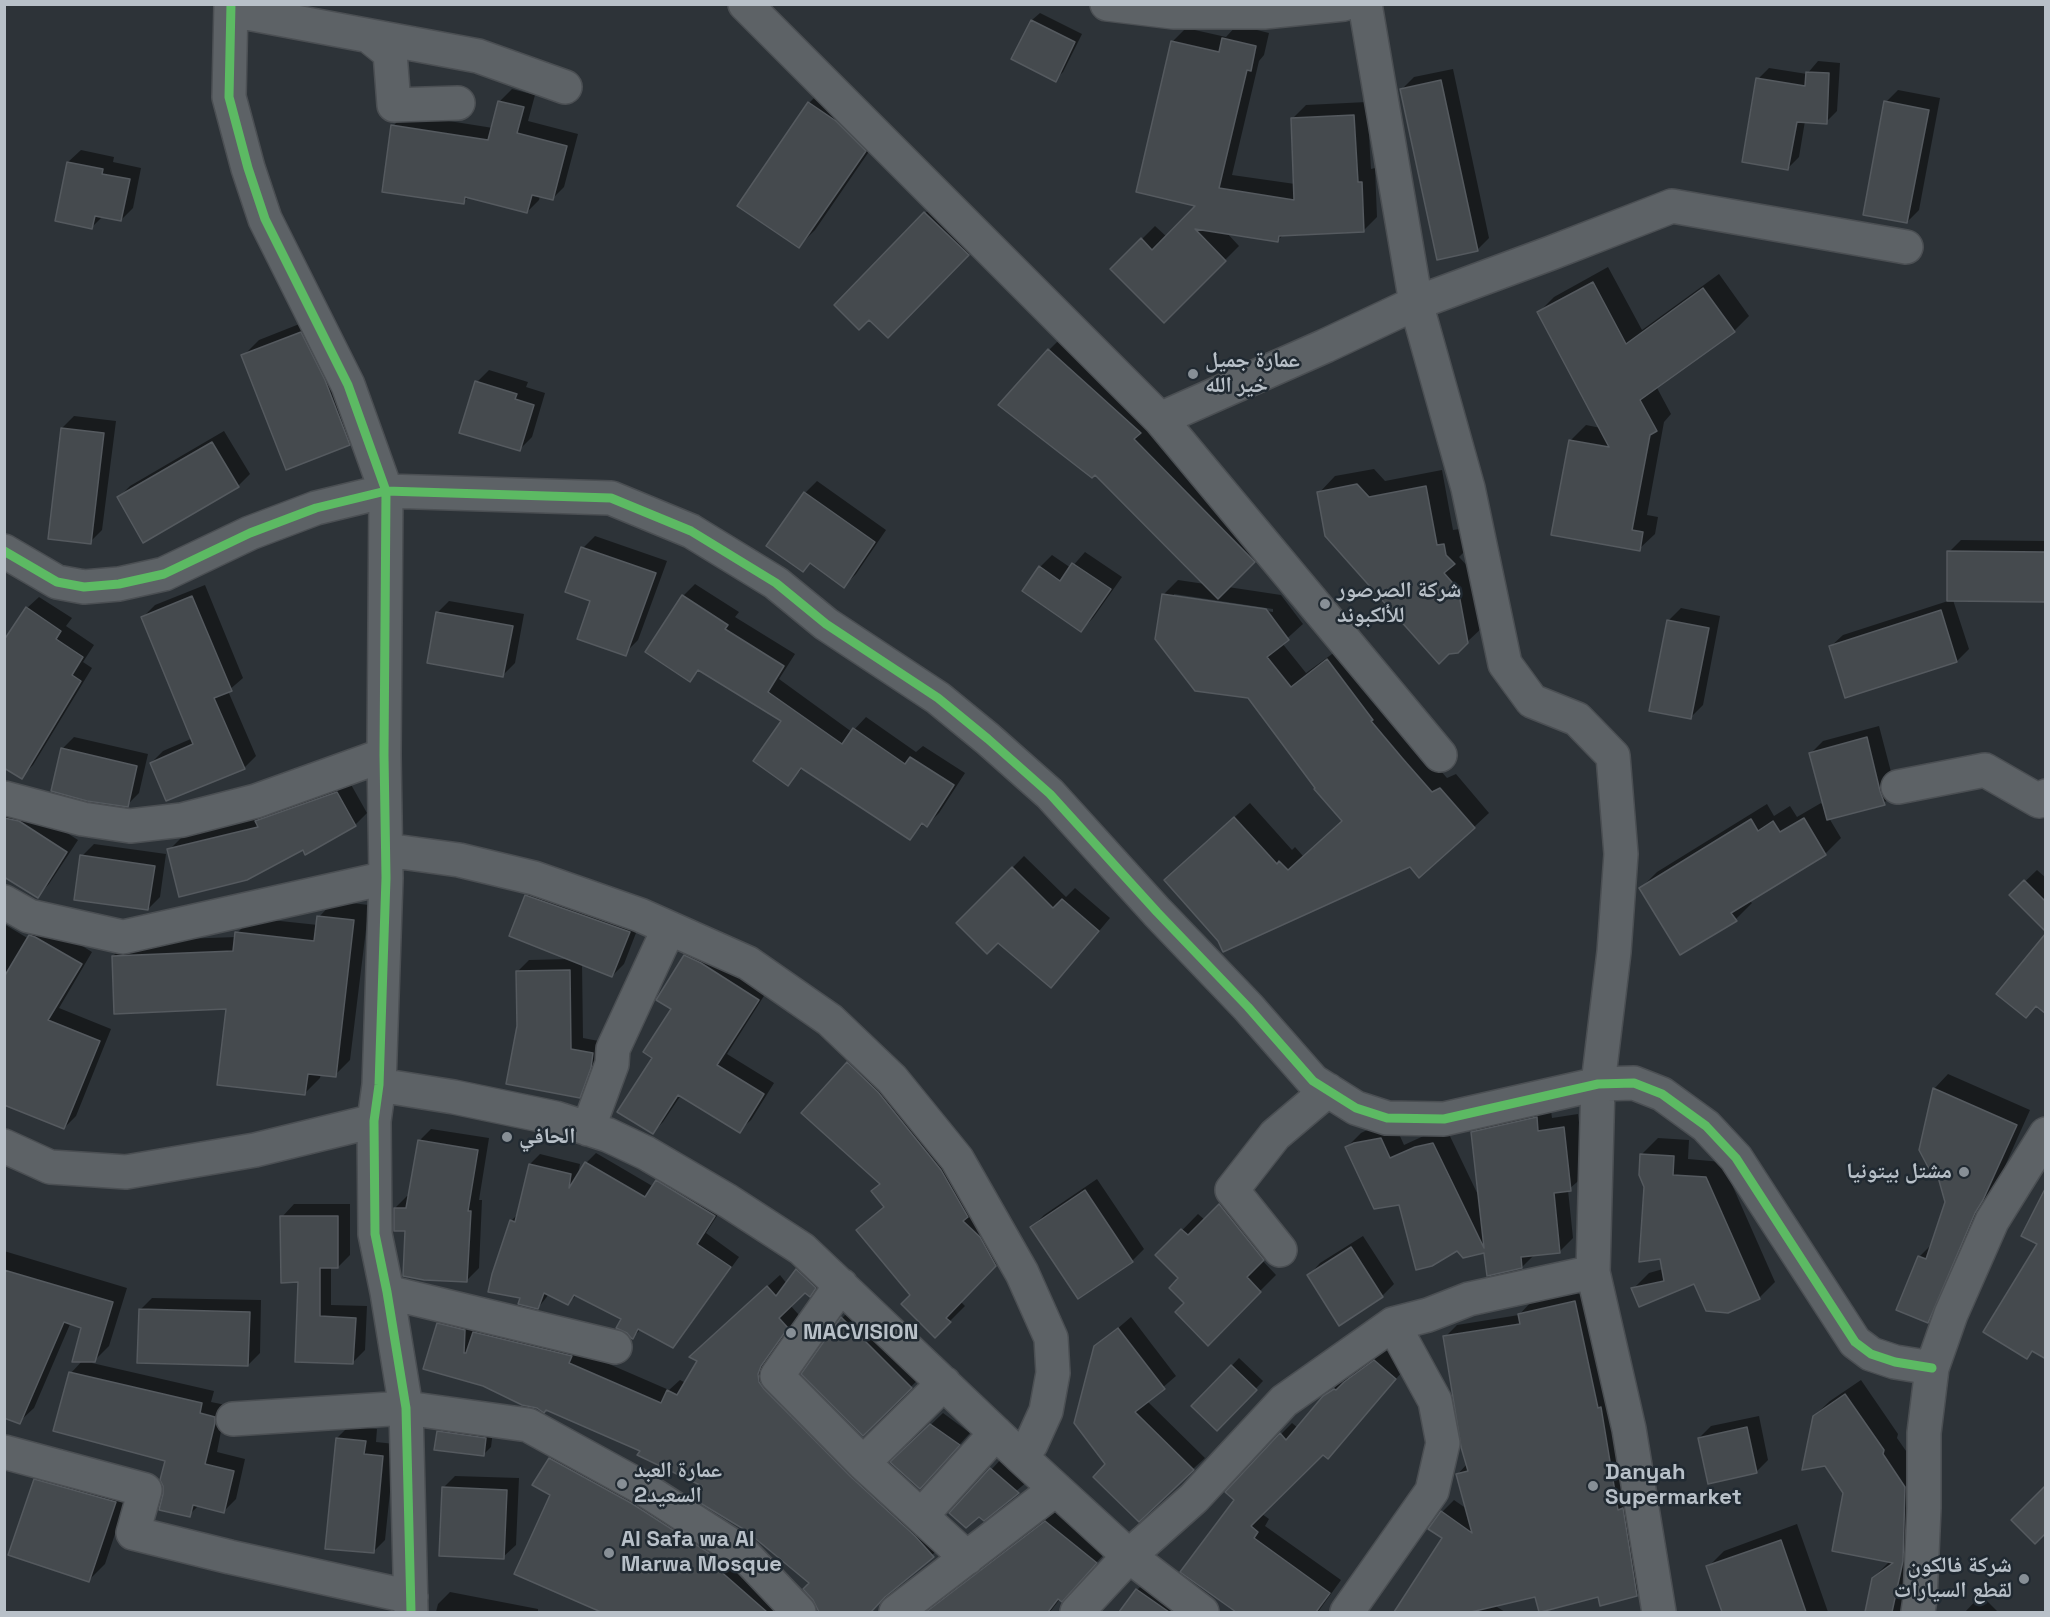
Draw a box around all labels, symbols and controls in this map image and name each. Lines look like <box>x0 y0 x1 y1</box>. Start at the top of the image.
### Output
place label: عمارة جميل خير الله <box>1205 348 1300 400</box>
marker: عمارة جميل خير الله <box>1186 367 1200 381</box>
place label: شركة الصرصور للألكبوند <box>1337 578 1462 630</box>
marker: شركة الصرصور للألكبوند <box>1318 597 1332 611</box>
place label: الحافي <box>519 1124 575 1150</box>
marker: الحافي <box>500 1130 514 1144</box>
place label: مشتل بيتونيا <box>1846 1159 1952 1185</box>
marker: مشتل بيتونيا <box>1957 1165 1971 1179</box>
place label: MACVISION <box>803 1320 918 1346</box>
marker: MACVISION <box>784 1326 798 1340</box>
place label: عمارة العبد السعيد2 <box>634 1458 722 1510</box>
place label: Danyah Supermarket <box>1605 1460 1742 1512</box>
marker: عمارة العبد السعيد2 <box>615 1477 629 1491</box>
marker: Danyah Supermarket <box>1586 1479 1600 1493</box>
place label: Al Safa wa Al Marwa Mosque <box>621 1527 782 1579</box>
marker: Al Safa wa Al Marwa Mosque <box>602 1546 616 1560</box>
place label: شركة فالكون لقطع السيارات <box>1894 1553 2012 1604</box>
marker: شركة فالكون لقطع السيارات <box>2017 1572 2031 1586</box>

